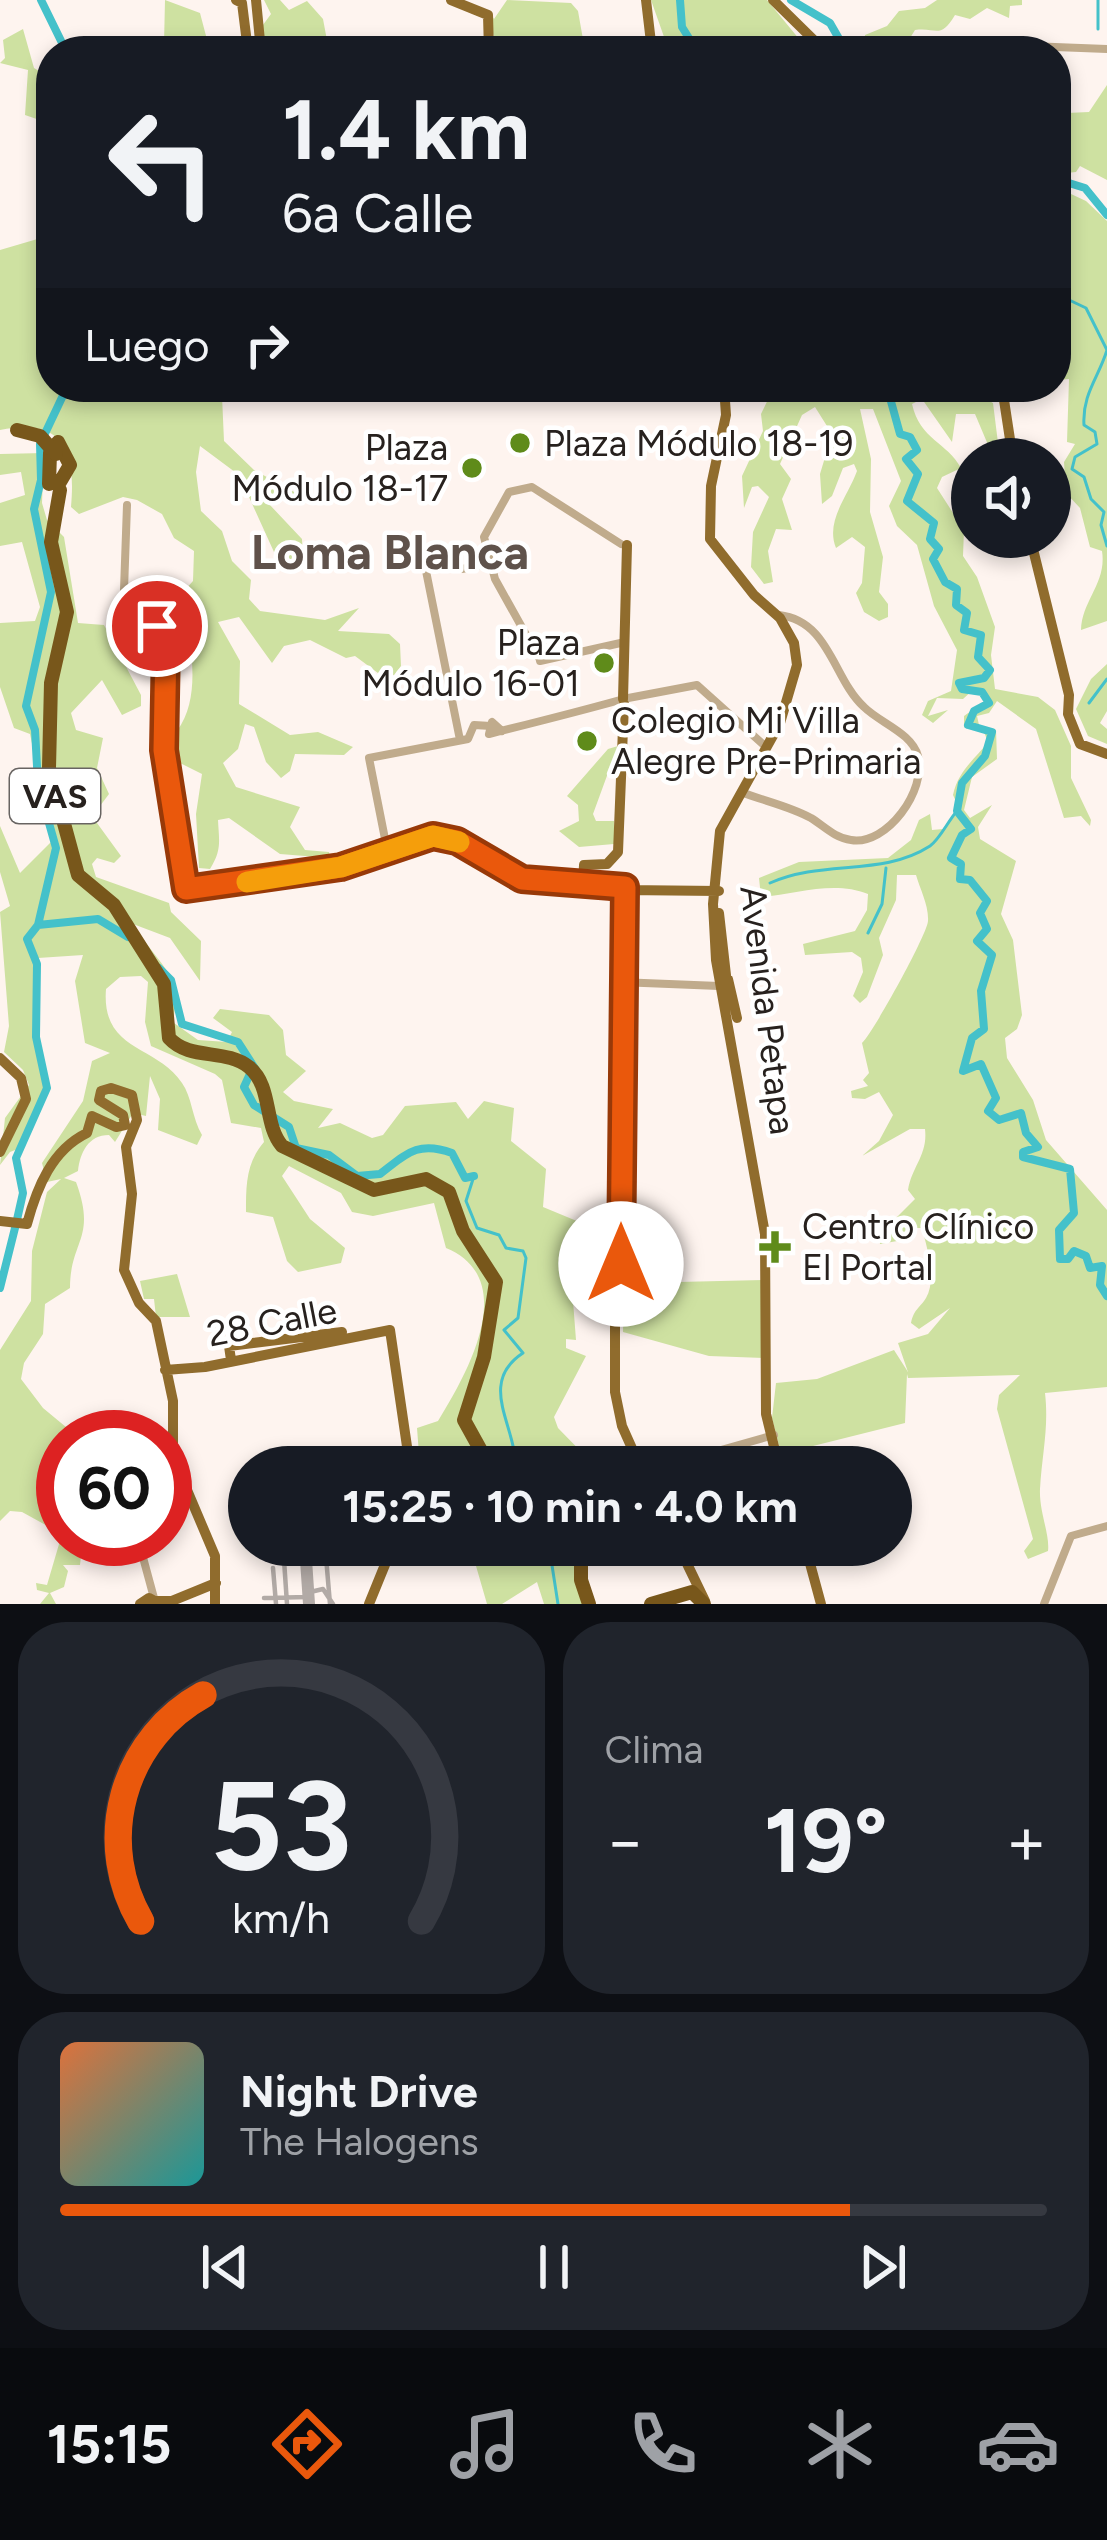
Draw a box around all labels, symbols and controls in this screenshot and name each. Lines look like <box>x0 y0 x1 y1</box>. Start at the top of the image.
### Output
text: 1.4 km <box>282 79 530 180</box>
icon: left <box>84 84 240 240</box>
text: 6a Calle <box>282 181 473 246</box>
icon: right <box>234 312 300 378</box>
text: Luego <box>84 318 210 372</box>
place label: Plaza Módulo 18-19 <box>544 422 854 465</box>
place label: Plaza Módulo 18-17 <box>232 426 448 510</box>
marker: Plaza Módulo 18-19 <box>507 430 533 456</box>
map controls <box>951 438 1071 558</box>
button: sound <box>951 438 1071 558</box>
marker: Plaza Módulo 18-17 <box>459 455 485 481</box>
district label: Loma Blanca <box>251 523 529 581</box>
pin <box>106 575 208 677</box>
icon: arrive <box>124 593 190 659</box>
place label: Plaza Módulo 16-01 <box>362 621 580 705</box>
marker: Plaza Módulo 16-01 <box>591 650 617 676</box>
place label: Colegio Mi Villa Alegre Pre-Primaria <box>611 699 921 783</box>
marker: Colegio Mi Villa Alegre Pre-Primaria <box>574 728 600 754</box>
road number: VAS <box>10 769 100 823</box>
street label: Avenida Petapa <box>731 883 805 1137</box>
position arrow <box>558 1201 684 1327</box>
place label: Centro Clínico El Portal <box>802 1205 1034 1289</box>
marker: Centro Clínico El Portal <box>759 1231 791 1263</box>
street label: 28 Calle <box>204 1288 340 1356</box>
speed limit sign: 60 <box>36 1410 192 1566</box>
text: 15:25 · 10 min · 4.0 km <box>342 1479 798 1533</box>
text: Clima <box>605 1726 703 1773</box>
text: 53 <box>210 1751 352 1901</box>
text: 19° <box>764 1786 888 1895</box>
text: − <box>605 1801 646 1881</box>
text: + <box>1006 1801 1047 1881</box>
text: km/h <box>232 1892 330 1944</box>
text: Night Drive <box>240 2064 478 2118</box>
text: The Halogens <box>240 2118 479 2165</box>
icon: previous <box>192 2234 258 2300</box>
icon: pause <box>521 2234 587 2300</box>
icon: next <box>850 2234 916 2300</box>
icon: directions <box>265 2402 349 2486</box>
icon: music <box>443 2402 527 2486</box>
icon: phone <box>621 2402 705 2486</box>
icon: climate <box>798 2402 882 2486</box>
icon: car <box>976 2402 1060 2486</box>
text: 15:15 <box>47 2412 171 2477</box>

